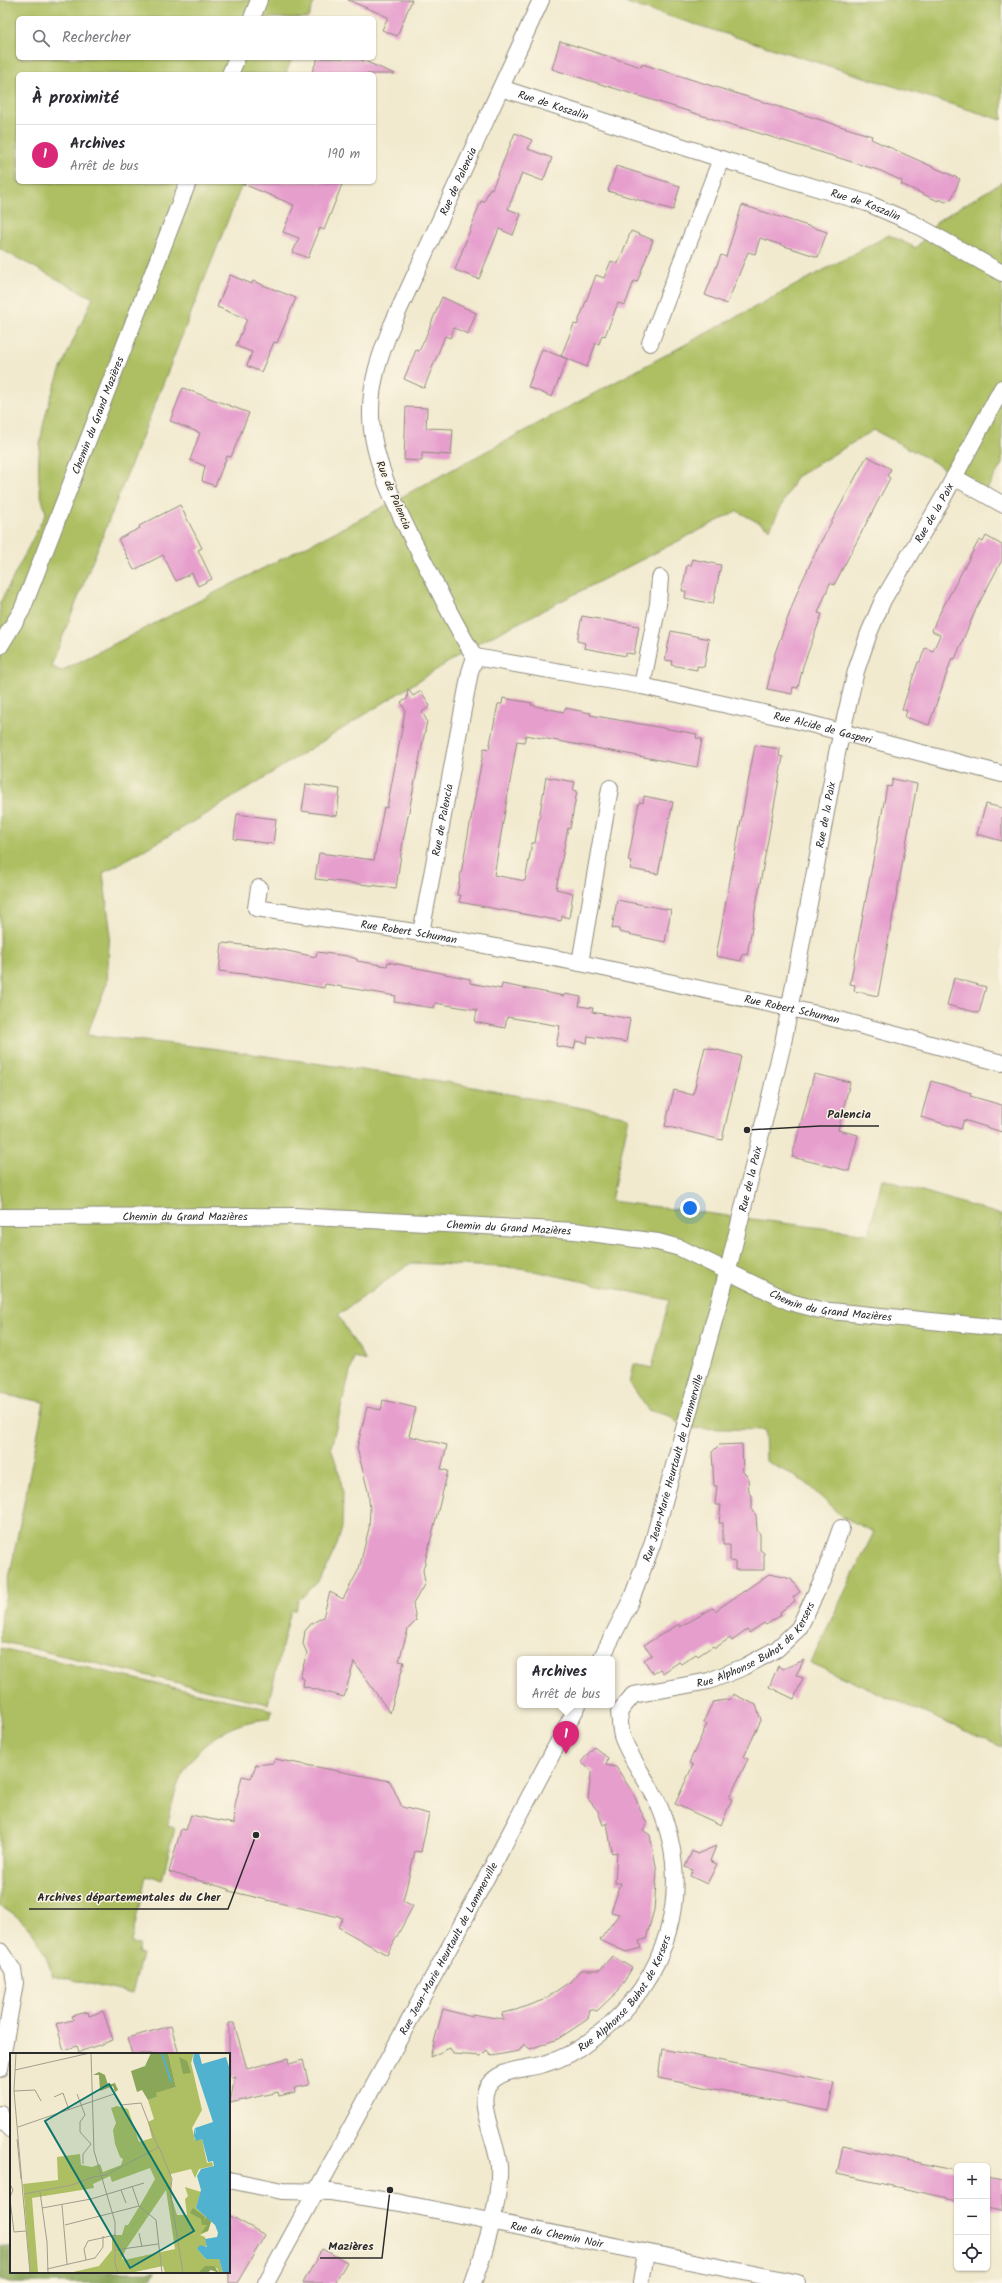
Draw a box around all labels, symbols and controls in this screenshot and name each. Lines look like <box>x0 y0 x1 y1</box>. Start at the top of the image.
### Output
search box <box>16 16 376 60</box>
text: Rechercher <box>62 26 130 50</box>
icon: search <box>30 27 52 49</box>
text: À proximité <box>32 85 119 112</box>
street label: Rue de Koszalin <box>515 86 591 126</box>
text: Archives <box>70 132 125 156</box>
text: 1 <box>43 144 47 165</box>
text: 190 m <box>328 144 360 165</box>
street label: Rue de Palencia <box>435 145 482 219</box>
text: Arrêt de bus <box>70 156 139 177</box>
street label: Rue de Koszalin <box>828 185 903 227</box>
street label: Chemin du Grand Mazières <box>67 354 130 477</box>
street label: Rue de Palencia <box>370 458 416 533</box>
street label: Rue de la Paix <box>910 480 959 547</box>
street label: Rue Alcide de Gasperi <box>772 708 874 750</box>
street label: Rue de la Paix <box>812 780 841 850</box>
street label: Rue de Palencia <box>428 782 459 858</box>
street label: Rue Robert Schuman <box>359 916 459 950</box>
street label: Rue Robert Schuman <box>743 991 842 1030</box>
callout: Palencia <box>820 1102 879 1126</box>
text: Palencia <box>827 1105 871 1124</box>
street label: Rue de la Paix <box>734 1144 768 1214</box>
your location <box>680 1198 700 1218</box>
street label: Chemin du Grand Mazières <box>122 1208 248 1227</box>
street label: Chemin du Grand Mazières <box>446 1216 572 1241</box>
street label: Chemin du Grand Mazières <box>766 1285 893 1327</box>
street label: Rue Jean-Marie Heurtault de Lammerville <box>638 1372 709 1565</box>
street label: Rue Alphonse Buhot de Kersers <box>695 1599 820 1693</box>
popup <box>517 1656 615 1708</box>
text: Archives <box>532 1660 587 1684</box>
text: Arrêt de bus <box>532 1684 600 1705</box>
pin: 1 <box>553 1721 579 1754</box>
street label: Rue Jean-Marie Heurtault de Lammerville <box>395 1859 503 2039</box>
callout: Archives départementales du Cher <box>29 1885 228 1909</box>
text: Archives départementales du Cher <box>37 1888 221 1907</box>
street label: Rue Alphonse Buhot de Kersers <box>574 1933 676 2057</box>
inset map <box>10 2053 230 2273</box>
map controls <box>954 2163 990 2271</box>
button: + <box>954 2163 990 2199</box>
button: − <box>954 2199 990 2235</box>
street label: Rue du Chemin Noir <box>509 2217 606 2254</box>
callout: Mazières <box>320 2234 382 2258</box>
button: locate <box>954 2235 990 2271</box>
text: Mazières <box>328 2237 374 2256</box>

